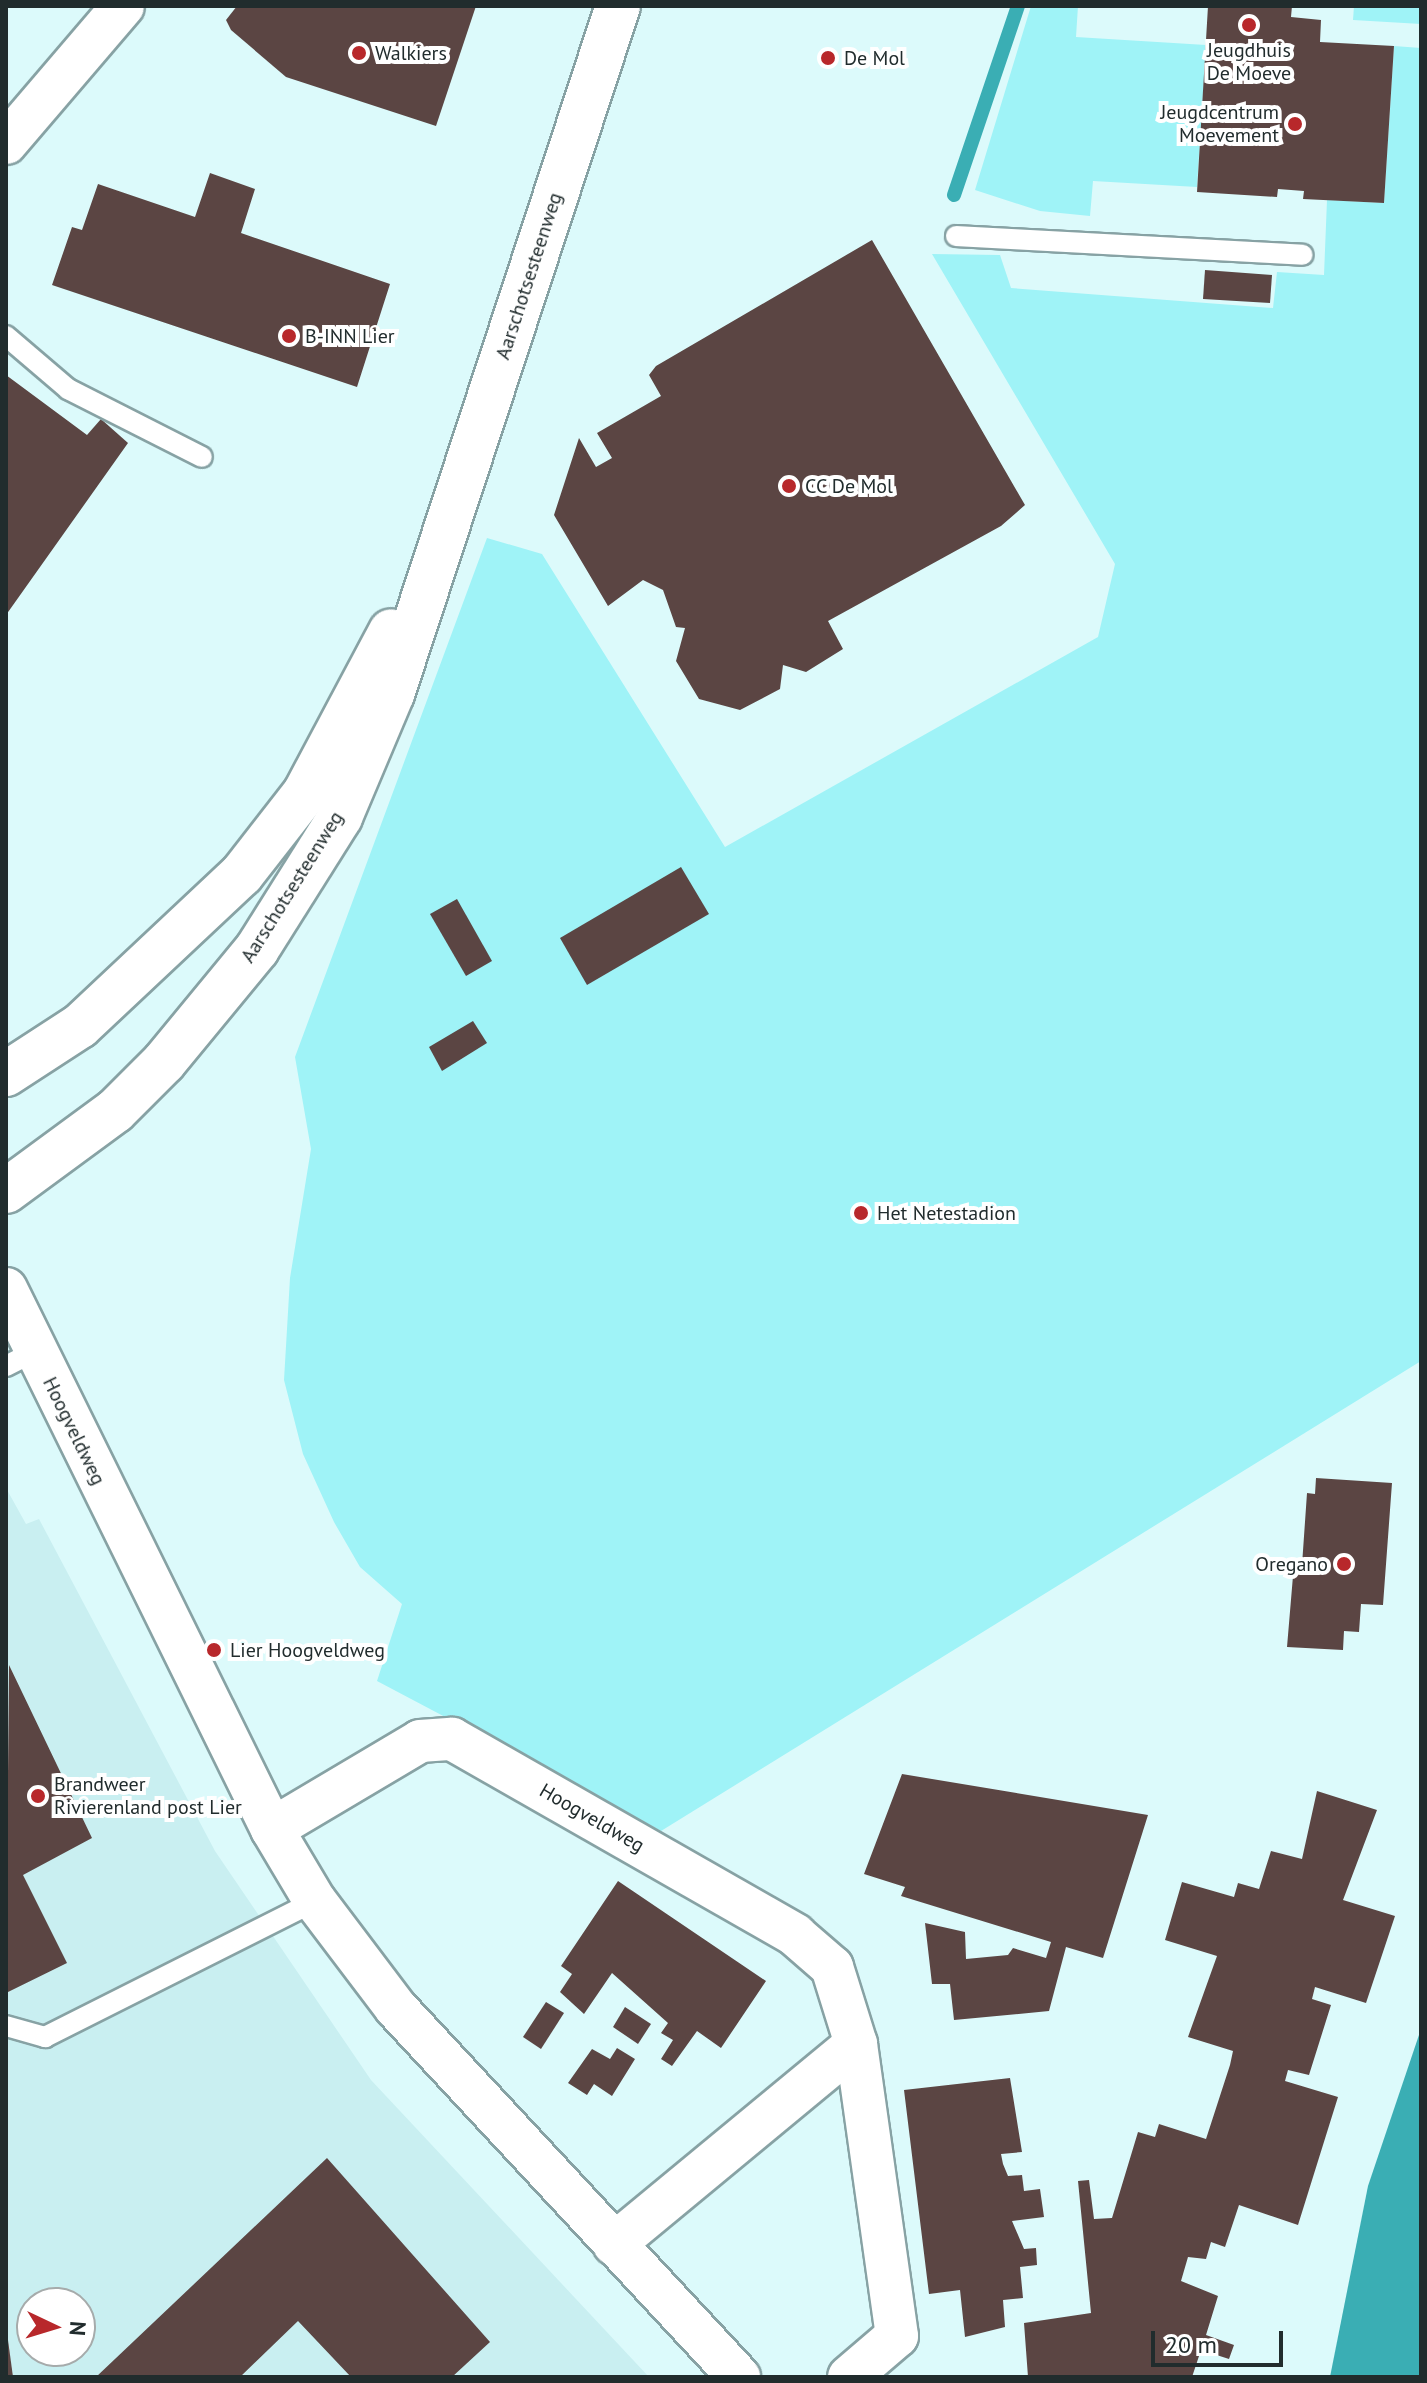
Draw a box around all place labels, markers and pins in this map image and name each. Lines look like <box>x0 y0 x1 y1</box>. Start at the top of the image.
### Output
marker: Jeugdhuis De Moeve <box>1240 16 1258 34</box>
place label: Jeugdhuis De Moeve <box>1207 38 1291 85</box>
place label: Walkiers <box>375 41 447 65</box>
marker: Walkiers <box>350 44 368 62</box>
place label: De Mol <box>844 46 905 70</box>
marker: De Mol <box>819 49 837 67</box>
place label: Jeugdcentrum Moevement <box>1160 100 1279 147</box>
marker: Jeugdcentrum Moevement <box>1286 115 1304 133</box>
place label: B-INN Lier <box>305 324 395 348</box>
marker: B-INN Lier <box>280 327 298 345</box>
place label: CC De Mol <box>805 474 894 498</box>
marker: CC De Mol <box>780 477 798 495</box>
place label: Het Netestadion <box>877 1201 1016 1225</box>
marker: Het Netestadion <box>852 1204 870 1222</box>
place label: Oregano <box>1255 1552 1328 1576</box>
marker: Oregano <box>1335 1555 1353 1573</box>
place label: Lier Hoogveldweg <box>230 1638 385 1662</box>
marker: Lier Hoogveldweg <box>205 1641 223 1659</box>
place label: Brandweer Rivierenland post Lier <box>54 1772 242 1819</box>
marker: Brandweer Rivierenland post Lier <box>29 1787 47 1805</box>

